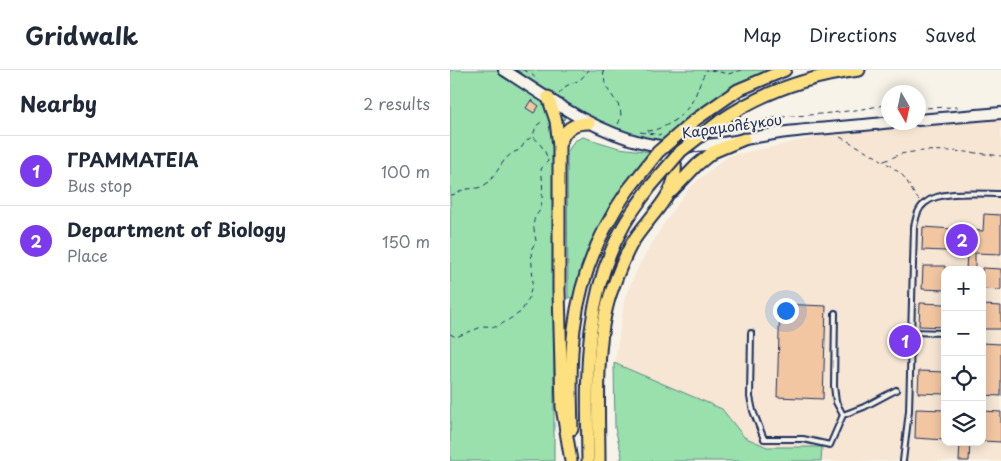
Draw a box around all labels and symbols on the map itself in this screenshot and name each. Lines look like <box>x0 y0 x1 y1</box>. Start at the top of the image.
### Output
north arrow <box>881 85 926 130</box>
street label: Καραμολέγκου <box>681 109 783 143</box>
pin: 2 <box>946 221 978 259</box>
your location <box>773 298 799 324</box>
pin: 1 <box>889 322 921 360</box>

